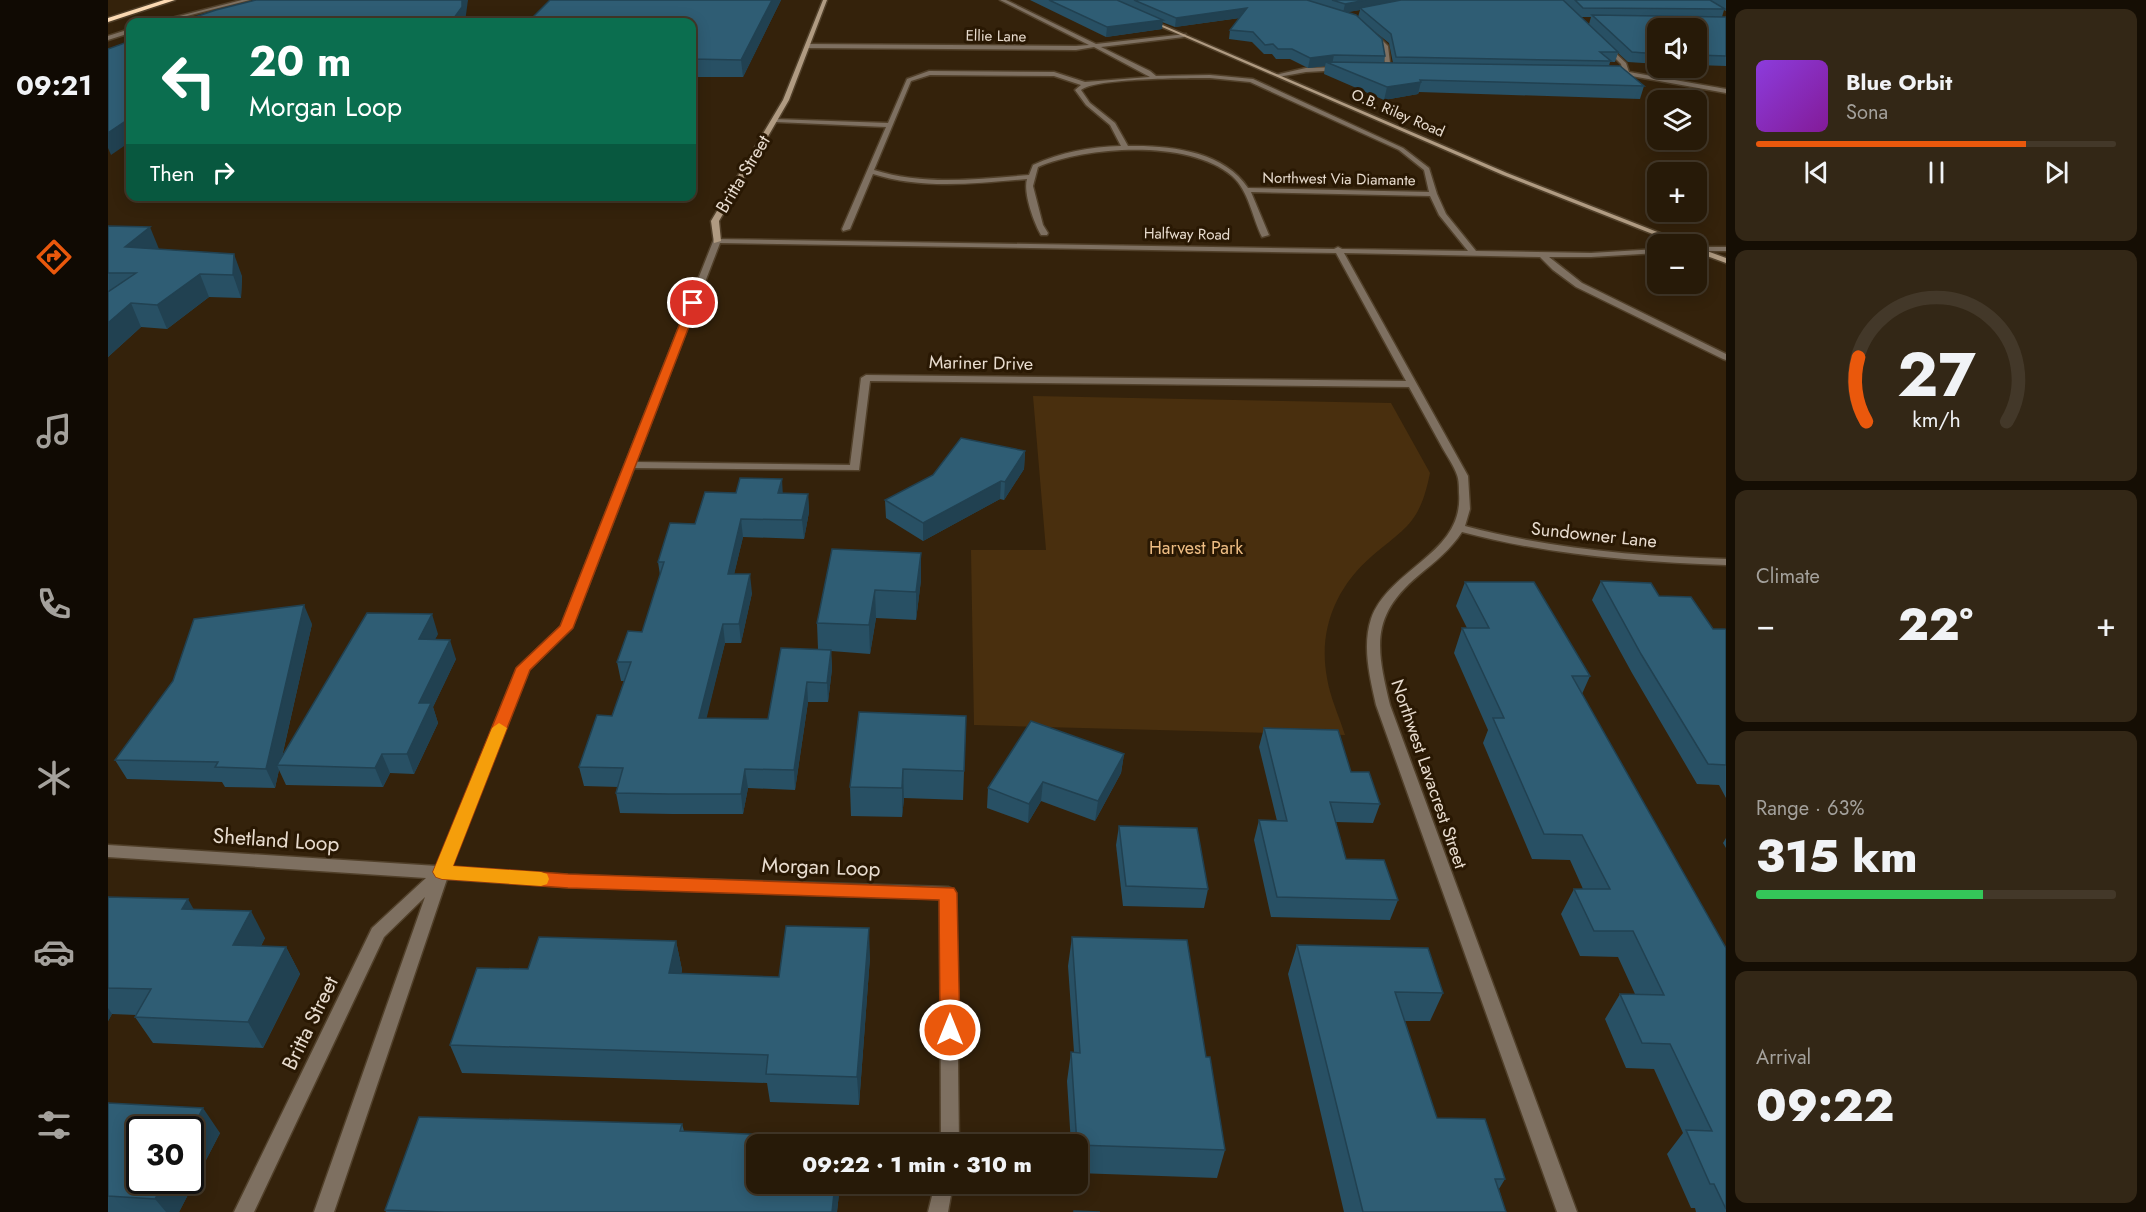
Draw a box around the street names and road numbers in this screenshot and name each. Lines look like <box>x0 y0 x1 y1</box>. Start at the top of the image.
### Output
street label: Ellie Lane <box>965 24 1027 48</box>
street label: O.B. Riley Road <box>1348 83 1448 143</box>
street label: Britta Street <box>710 130 777 218</box>
street label: Northwest Via Diamante <box>1262 167 1416 191</box>
street label: Halfway Road <box>1144 222 1230 246</box>
street label: Mariner Drive <box>929 349 1033 377</box>
street label: Sundowner Lane <box>1530 515 1658 555</box>
street label: Northwest Lavacrest Street <box>1384 676 1474 873</box>
street label: Shetland Loop <box>212 821 340 859</box>
street label: Morgan Loop <box>761 850 881 884</box>
street label: Britta Street <box>274 971 346 1075</box>

